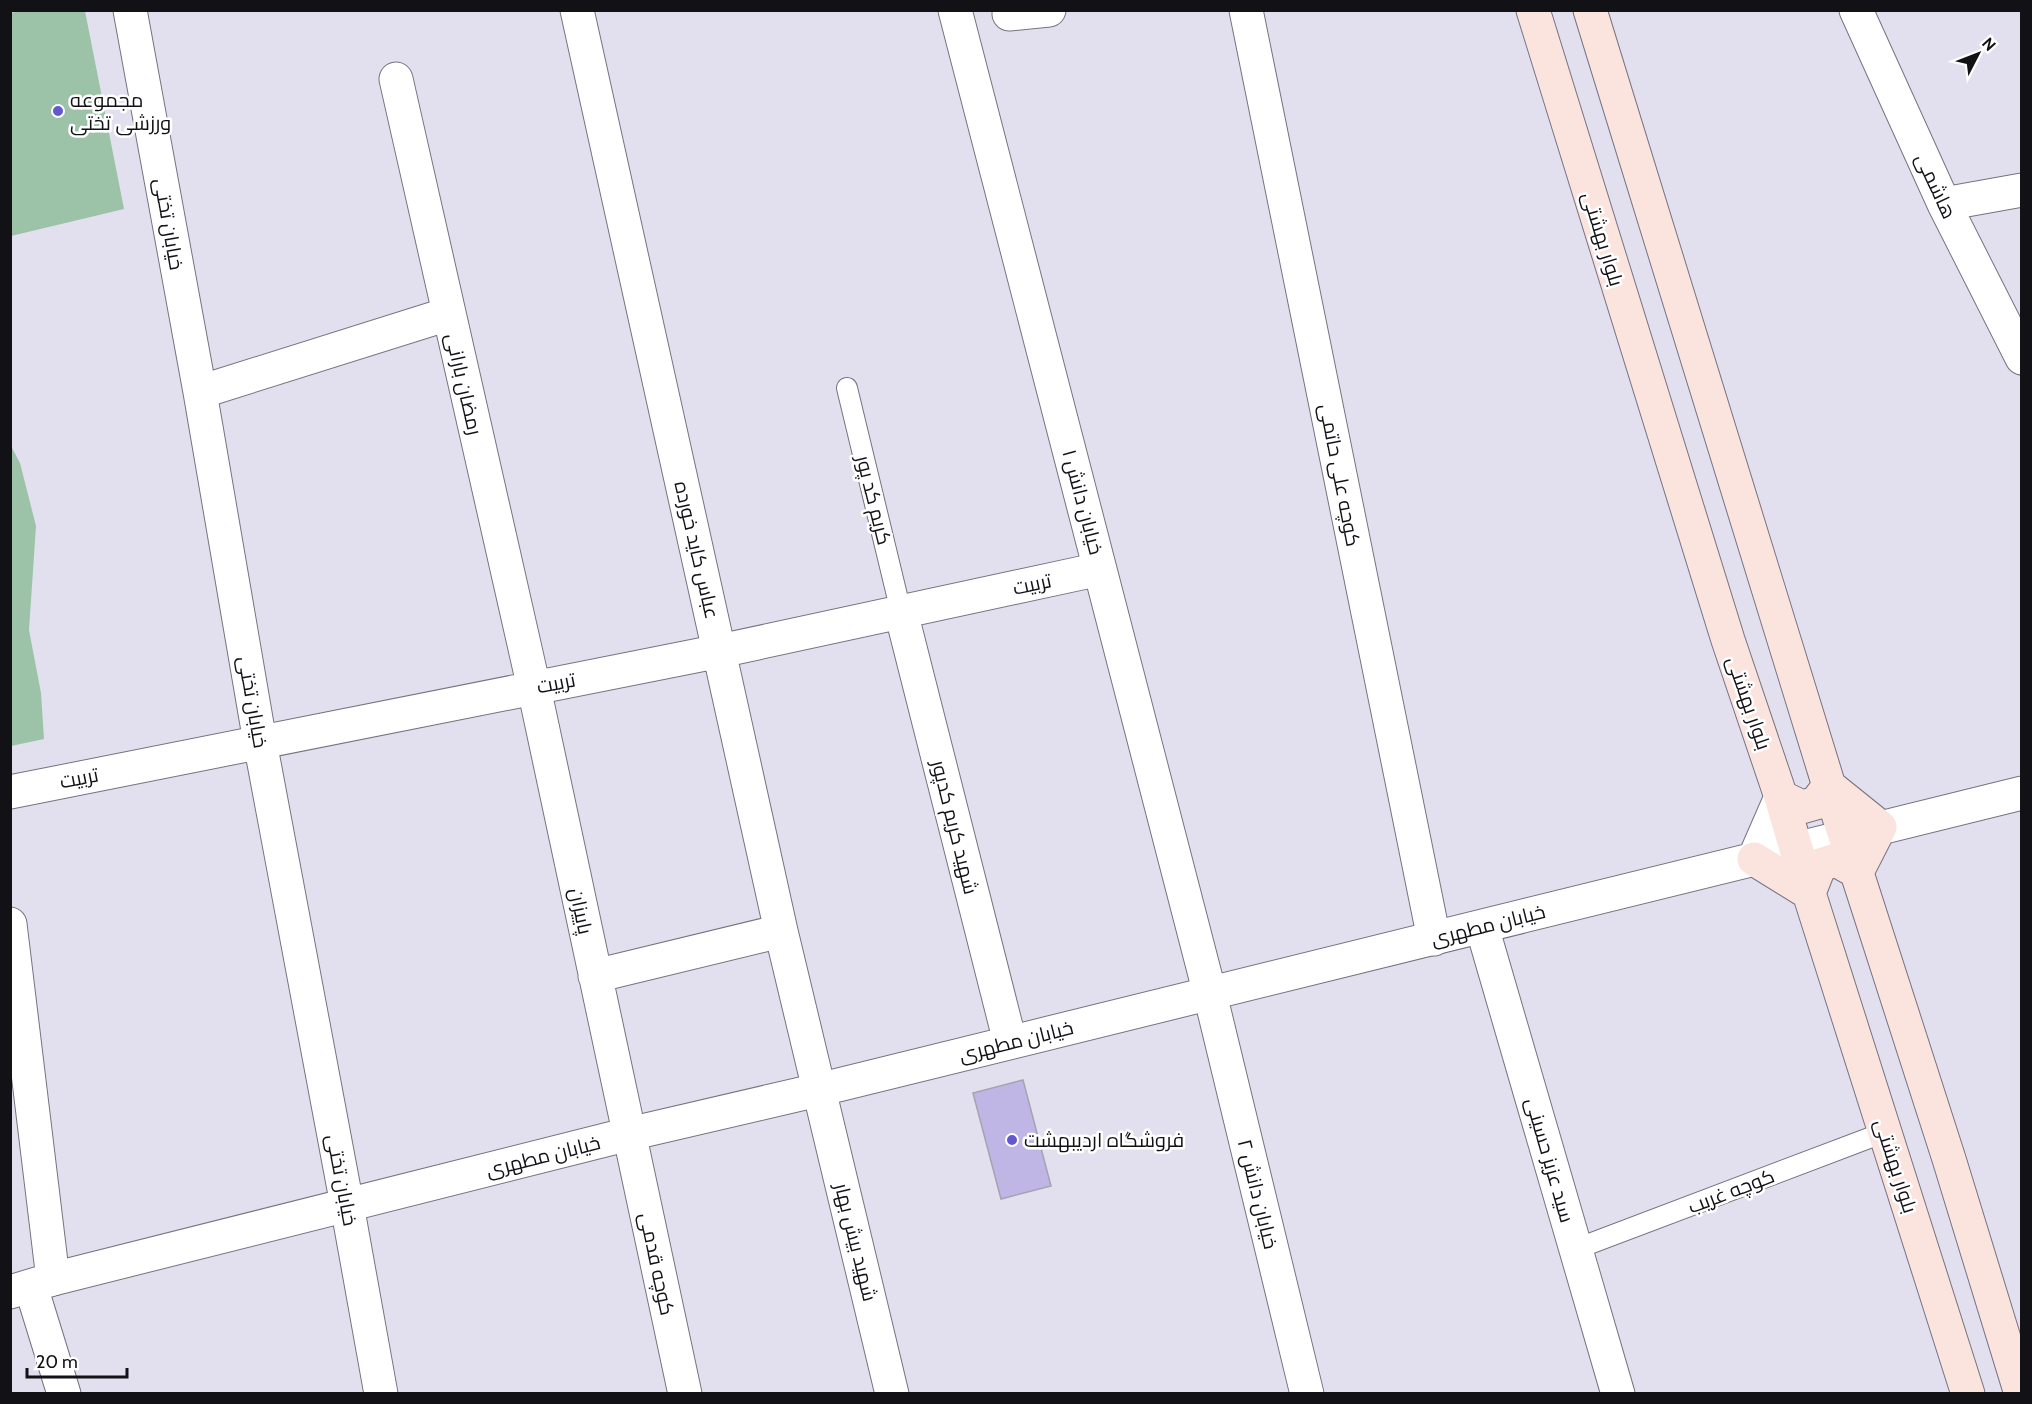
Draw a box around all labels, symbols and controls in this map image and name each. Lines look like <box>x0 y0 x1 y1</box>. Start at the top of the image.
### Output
north arrow <box>1948 24 2008 84</box>
text: N <box>1978 34 2000 55</box>
place label: مجموعه ورزشی تختی <box>70 88 171 136</box>
marker: مجموعه ورزشی تختی <box>51 104 65 118</box>
street label: هاشمی <box>1910 149 1962 223</box>
street label: خیابان تختی <box>148 176 189 272</box>
street label: بلوار بهشتی <box>1576 189 1629 289</box>
street label: رمضان بارانی <box>440 331 487 437</box>
street label: کوچه علی حاتمی <box>1313 402 1366 549</box>
street label: خیابان دانش ۱ <box>1056 447 1109 558</box>
street label: کریم کد پور <box>849 452 897 548</box>
street label: عباس کاید خورده <box>669 479 725 621</box>
street label: تربیت <box>1010 568 1054 600</box>
street label: بلوار بهشتی <box>1721 653 1776 753</box>
street label: خیابان تختی <box>232 654 273 750</box>
street label: تربیت <box>535 667 578 698</box>
street label: شهید کریم کدپور <box>925 756 983 897</box>
street label: تربیت <box>58 762 101 793</box>
street label: پاییزان <box>563 885 598 937</box>
street label: خیابان مطهری <box>1428 899 1548 952</box>
street label: خیابان مطهری <box>956 1015 1076 1068</box>
street label: سید عزیز حسینی <box>1520 1095 1579 1226</box>
street label: بلوار بهشتی <box>1869 1116 1922 1216</box>
place label: فروشگاه اردیبهشت <box>1024 1128 1184 1153</box>
street label: خیابان مطهری <box>483 1130 603 1183</box>
street label: خیابان تختی <box>320 1132 363 1228</box>
marker: فروشگاه اردیبهشت <box>1005 1133 1019 1147</box>
street label: خیابان دانش ۲ <box>1232 1137 1283 1252</box>
street label: کوچه غریب <box>1684 1164 1778 1219</box>
street label: شهید بیش بهار <box>828 1179 882 1304</box>
street label: کوچه قدمی <box>633 1210 680 1318</box>
scale bar <box>27 1341 128 1379</box>
text: 20 m <box>36 1351 78 1373</box>

